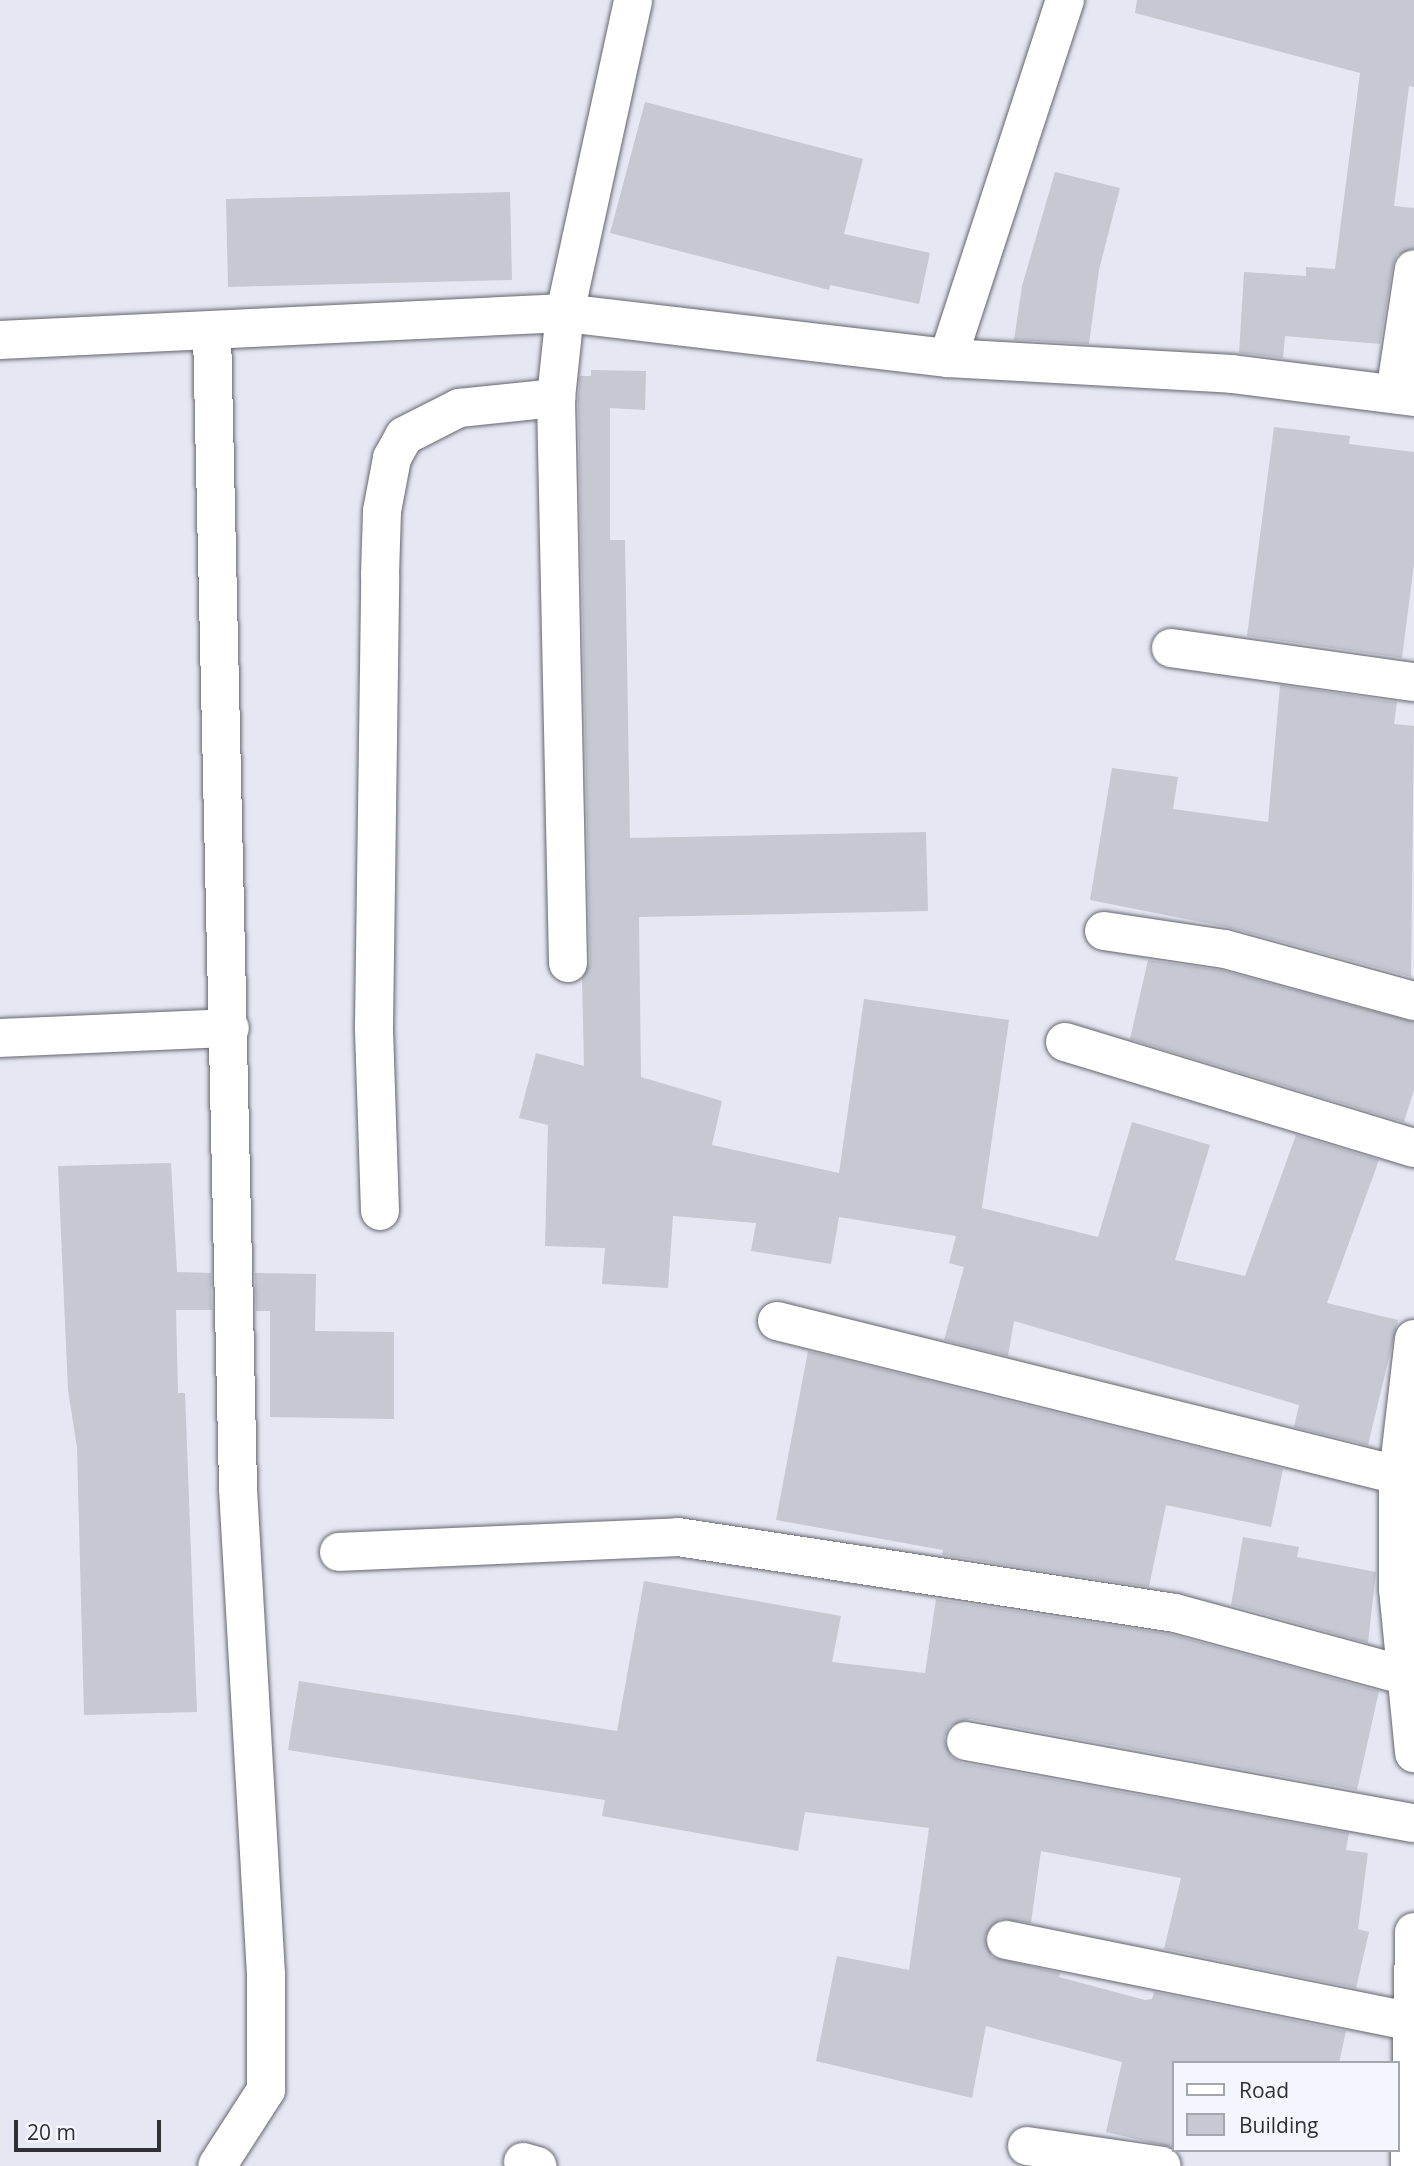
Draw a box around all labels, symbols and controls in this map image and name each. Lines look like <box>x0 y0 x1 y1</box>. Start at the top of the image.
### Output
legend <box>1172 2061 1400 2152</box>
text: Road <box>1239 2076 1289 2104</box>
scale bar <box>18 2106 164 2150</box>
text: Building <box>1239 2111 1318 2139</box>
text: 20 m <box>27 2118 76 2146</box>

